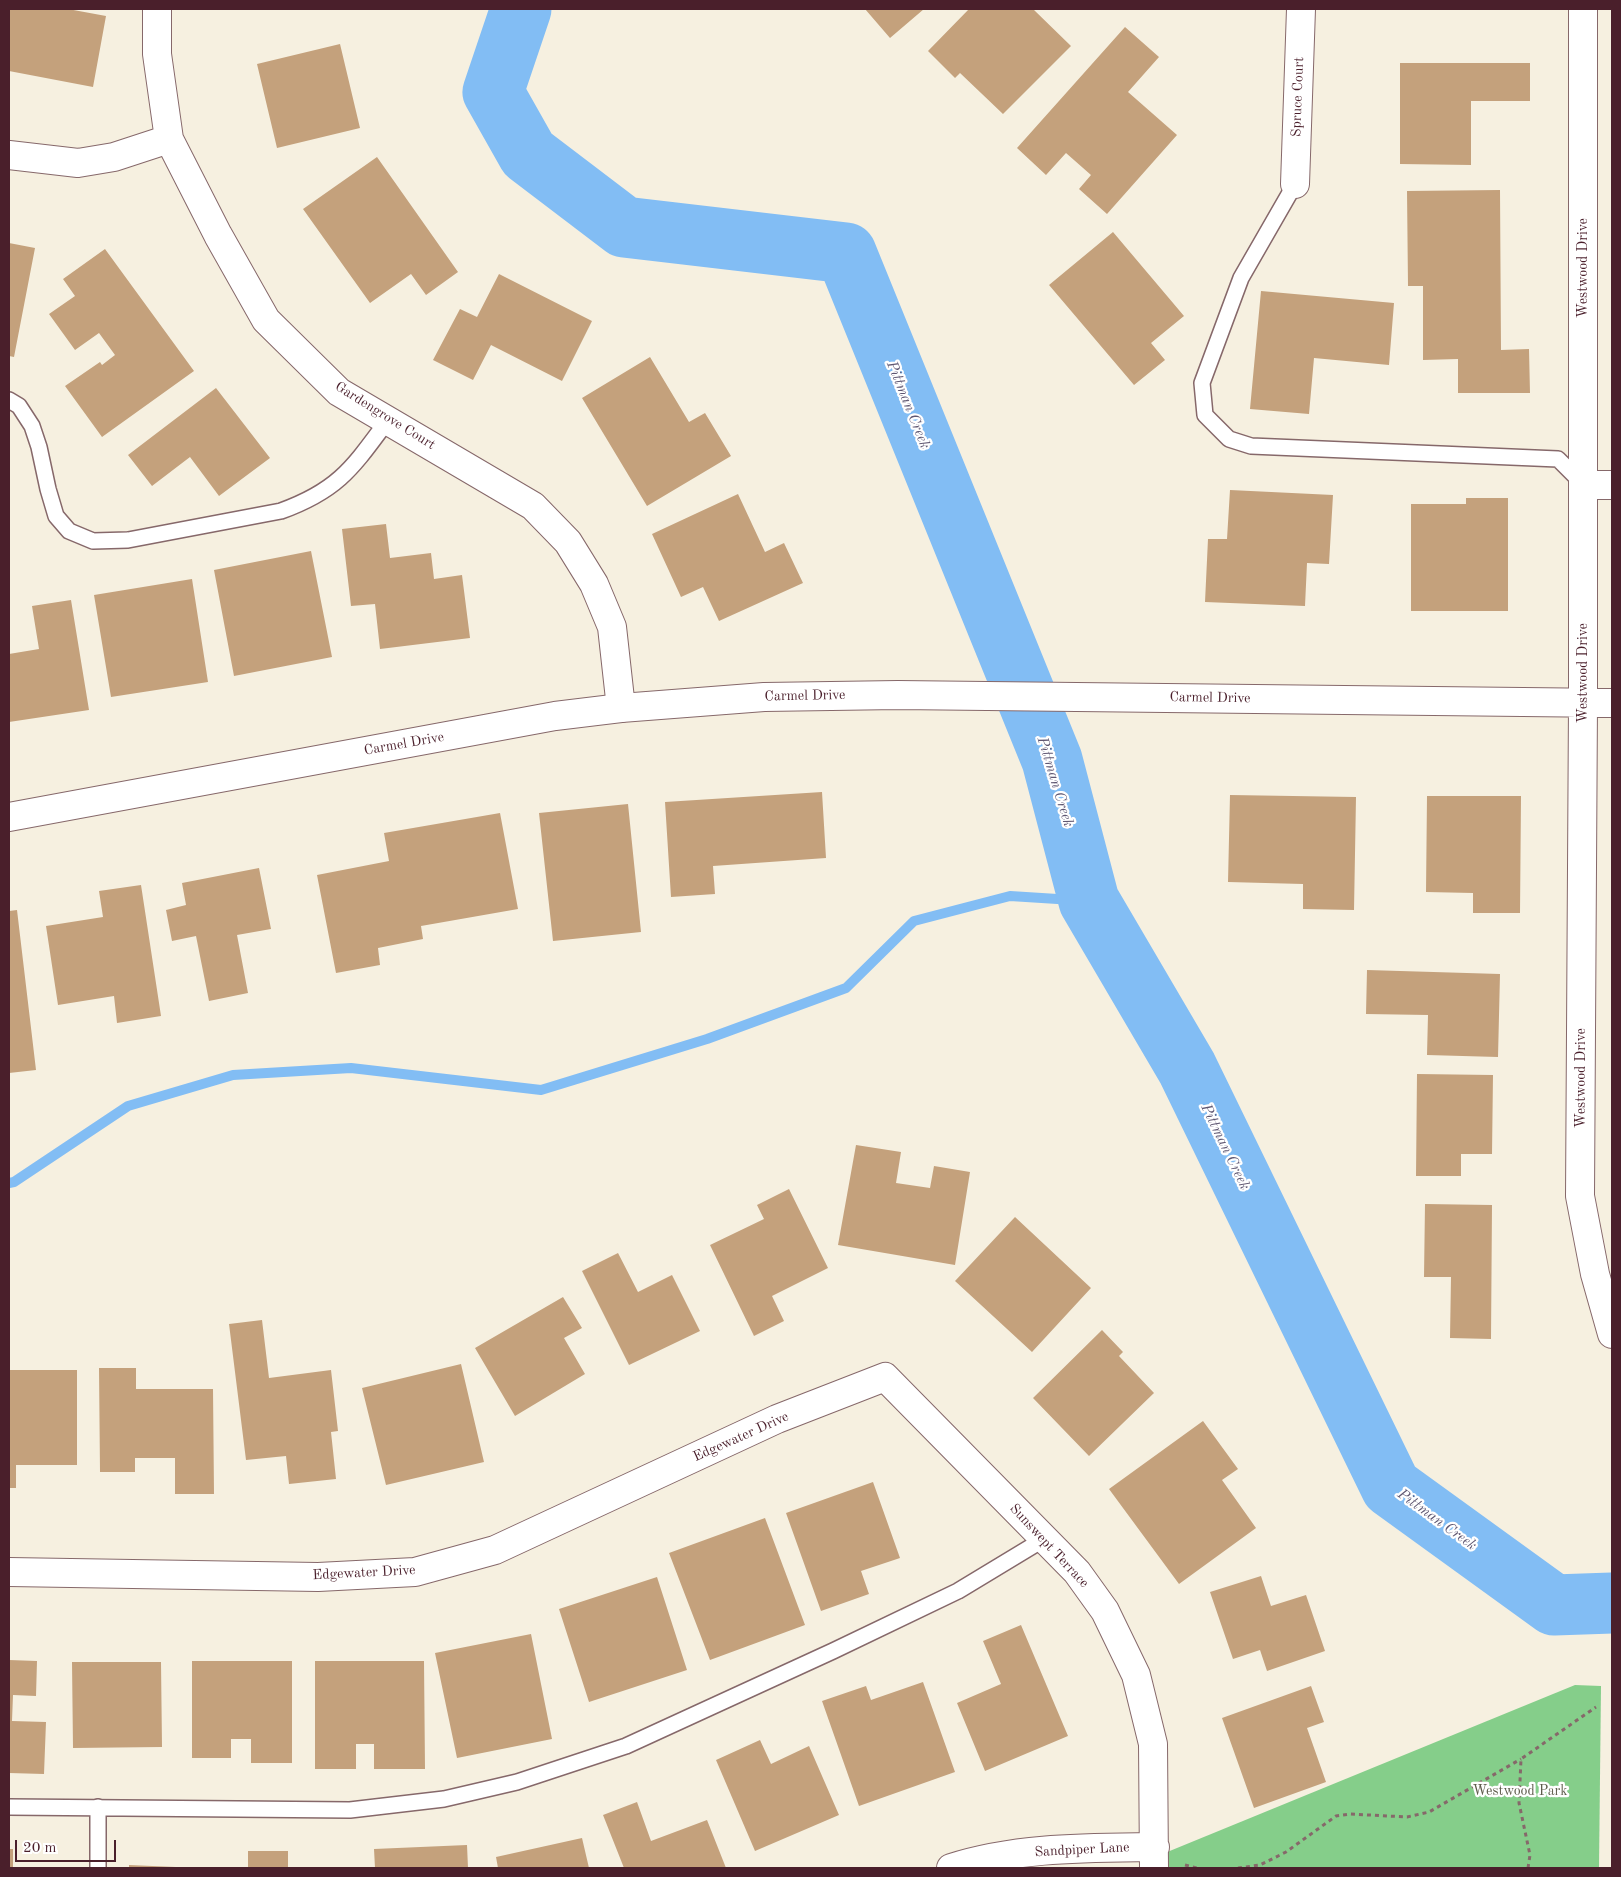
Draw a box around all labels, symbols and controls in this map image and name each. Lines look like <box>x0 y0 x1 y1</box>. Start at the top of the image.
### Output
street label: Spruce Court <box>1288 57 1308 137</box>
street label: Westwood Drive <box>1575 218 1591 318</box>
water label: Pittman Creek <box>882 358 934 452</box>
street label: Gardengrove Court <box>332 378 438 454</box>
street label: Westwood Drive <box>1575 623 1591 723</box>
street label: Carmel Drive <box>764 687 846 705</box>
street label: Carmel Drive <box>1169 689 1251 707</box>
street label: Carmel Drive <box>363 729 445 759</box>
water label: Pittman Creek <box>1033 735 1077 829</box>
street label: Westwood Drive <box>1573 1028 1589 1128</box>
water label: Pittman Creek <box>1196 1101 1254 1193</box>
street label: Edgewater Drive <box>691 1408 791 1466</box>
water label: Pittman Creek <box>1394 1485 1480 1555</box>
street label: Sunswept Terrace <box>1006 1500 1092 1592</box>
street label: Edgewater Drive <box>312 1562 416 1584</box>
park label: Westwood Park <box>1472 1783 1568 1799</box>
scale bar <box>18 1830 119 1862</box>
street label: Sandpiper Lane <box>1034 1839 1130 1861</box>
text: 20 m <box>23 1841 57 1856</box>

